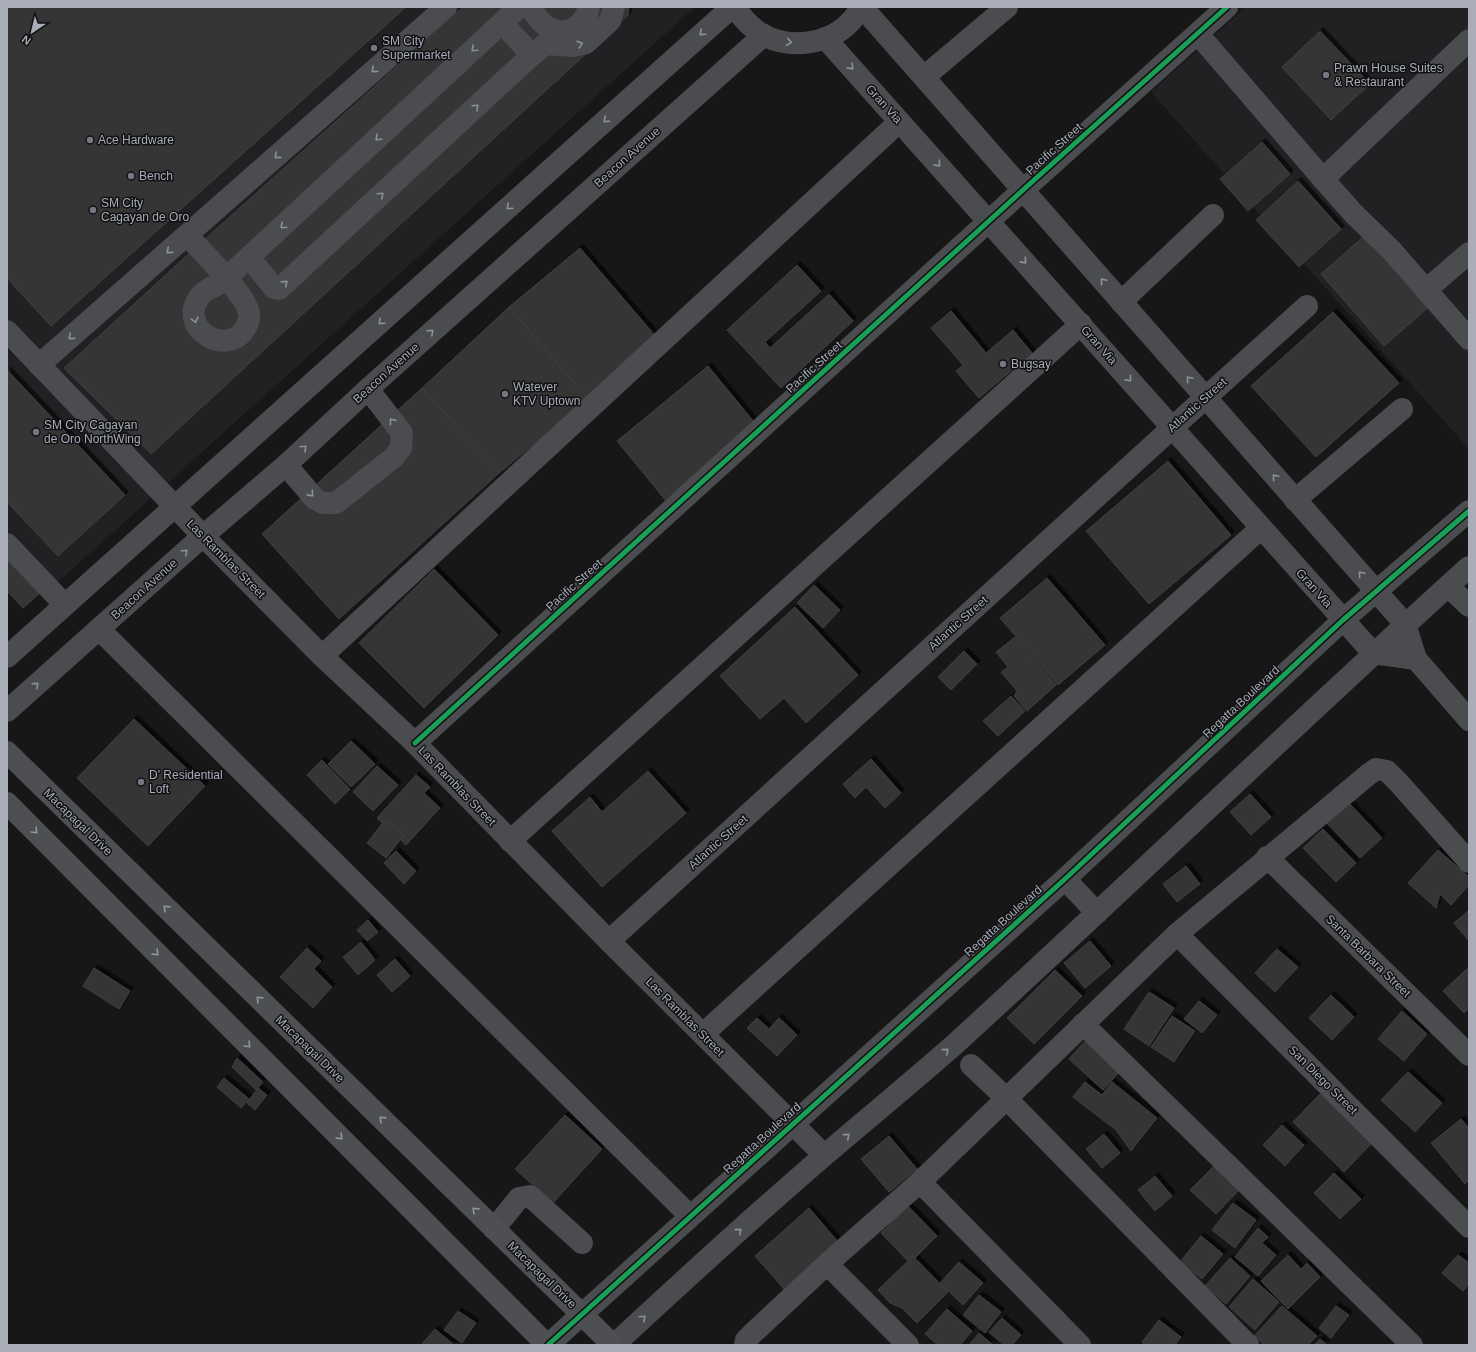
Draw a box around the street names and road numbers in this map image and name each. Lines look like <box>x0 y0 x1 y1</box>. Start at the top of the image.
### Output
street label: Gran Via <box>863 82 905 126</box>
street label: Pacific Street <box>1023 120 1085 178</box>
street label: Beacon Avenue <box>591 124 663 190</box>
street label: Gran Via <box>1078 323 1120 367</box>
street label: Pacific Street <box>783 338 845 396</box>
street label: Beacon Avenue <box>350 340 422 406</box>
street label: Atlantic Street <box>1165 374 1230 435</box>
street label: Las Ramblas Street <box>184 517 269 602</box>
street label: Beacon Avenue <box>108 556 180 622</box>
street label: Pacific Street <box>543 556 605 614</box>
street label: Gran Via <box>1293 566 1335 610</box>
street label: Atlantic Street <box>926 592 991 653</box>
street label: Regatta Boulevard <box>1200 663 1282 741</box>
street label: Las Ramblas Street <box>415 743 499 829</box>
street label: Macapagal Drive <box>41 786 115 859</box>
street label: Atlantic Street <box>686 811 751 872</box>
street label: Regatta Boulevard <box>961 883 1045 959</box>
street label: Santa Barbara Street <box>1323 912 1414 1001</box>
street label: Las Ramblas Street <box>643 975 728 1060</box>
street label: Macapagal Drive <box>273 1013 347 1086</box>
street label: San Diego Street <box>1286 1043 1361 1118</box>
street label: Regatta Boulevard <box>720 1100 804 1176</box>
street label: Macapagal Drive <box>505 1239 579 1312</box>

